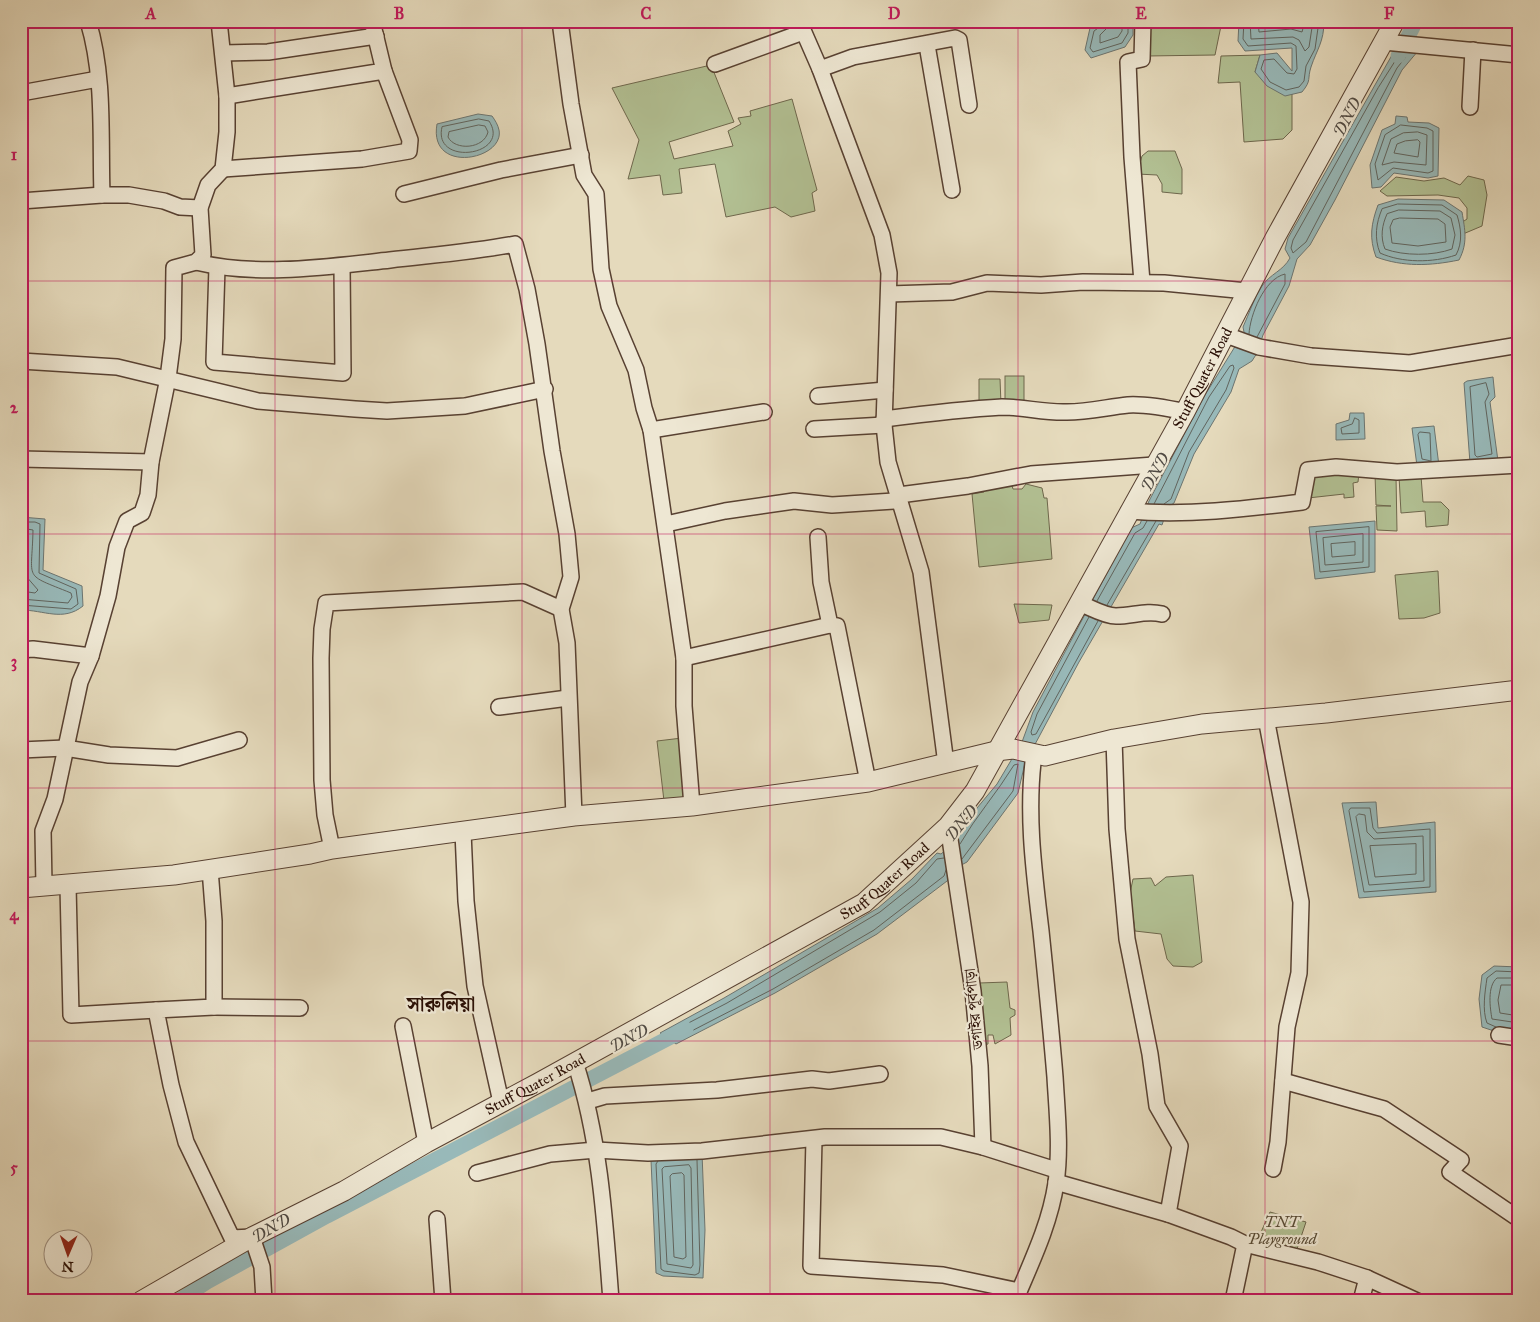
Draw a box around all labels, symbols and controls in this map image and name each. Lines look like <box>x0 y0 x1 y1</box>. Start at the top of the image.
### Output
text: A <box>145 4 157 23</box>
text: B <box>394 4 404 23</box>
text: C <box>641 4 652 23</box>
text: D <box>888 4 901 23</box>
text: E <box>1135 4 1147 23</box>
text: F <box>1384 4 1395 23</box>
water label: DND <box>1329 94 1365 140</box>
text: 1 <box>11 145 18 164</box>
street label: Stuff Quater Road <box>1169 324 1236 432</box>
text: 2 <box>10 398 19 417</box>
water label: DND <box>1137 449 1173 495</box>
text: 3 <box>11 652 17 672</box>
water label: DND <box>941 801 981 845</box>
street label: Stuff Quater Road <box>837 838 933 924</box>
text: 4 <box>10 905 20 925</box>
street label: ডগাইর পূর্বপাড়া <box>961 968 987 1051</box>
district label: সারুলিয়া <box>406 991 475 1016</box>
water label: DND <box>606 1020 652 1056</box>
street label: Stuff Quater Road <box>482 1049 589 1119</box>
text: 5 <box>10 1158 18 1177</box>
water label: DND <box>248 1209 294 1247</box>
park label: TNT Playground <box>1247 1213 1318 1248</box>
north arrow <box>42 1230 92 1280</box>
text: N <box>61 1258 74 1275</box>

